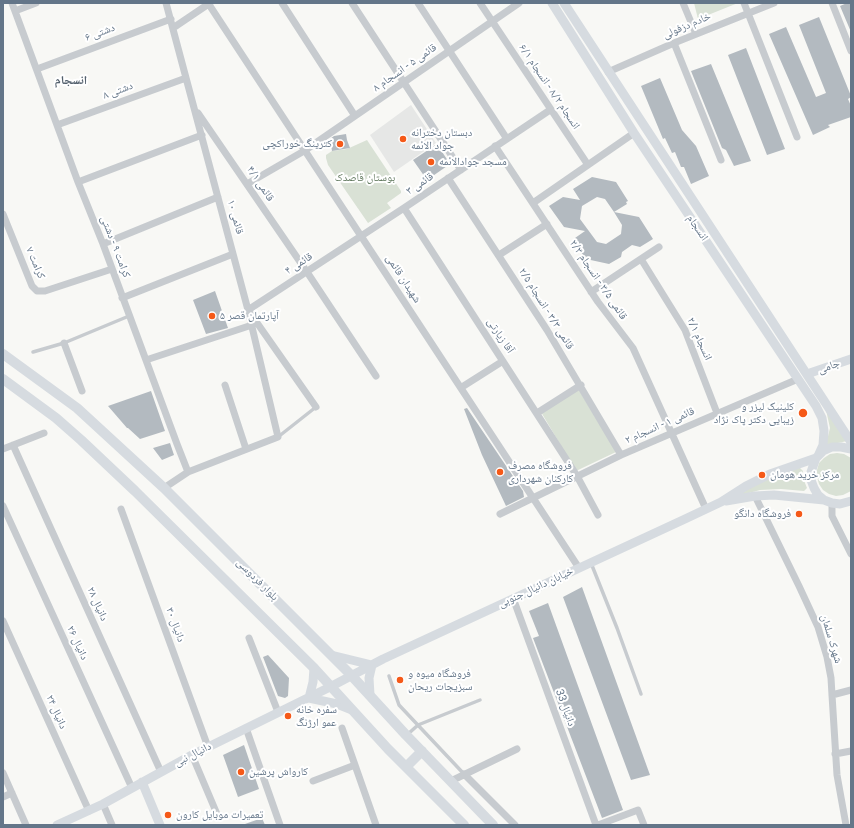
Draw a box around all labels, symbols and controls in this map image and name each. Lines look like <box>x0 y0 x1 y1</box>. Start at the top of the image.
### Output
street label: خادم دزفولی <box>661 10 713 42</box>
street label: دشتی ۶ <box>83 21 117 45</box>
street label: قائمی ۵ - انسجام ۸ <box>371 41 439 95</box>
street label: انسجام ۸/۲ - انسجام ۶/۱ <box>516 42 582 132</box>
district label: انسجام <box>55 74 87 88</box>
street label: دشتی ۸ <box>101 80 135 102</box>
place label: دبستان دخترانه جواد الائمه <box>411 126 472 152</box>
marker: دبستان دخترانه جواد الائمه <box>398 134 408 144</box>
place label: کترینگ خوراکچی <box>262 137 332 151</box>
marker: کترینگ خوراکچی <box>335 139 345 149</box>
place label: مسجد جوادالائمه <box>439 155 507 169</box>
marker: مسجد جوادالائمه <box>426 157 436 167</box>
street label: قائمی ۴/۱ <box>243 164 277 204</box>
street label: قائمی ۳ <box>404 170 436 198</box>
park label: بوستان قاصدک <box>335 171 395 185</box>
street label: قائمی ۱۰ <box>224 198 246 236</box>
street label: انسجام <box>684 213 710 243</box>
street label: کرامت ۹ - دشتی <box>97 214 133 280</box>
street label: قائمی ۳/۵ - انسجام ۲/۳ <box>566 237 630 323</box>
street label: کرامت ۷ <box>22 245 48 281</box>
street label: قائمی ۴ <box>283 250 315 278</box>
street label: شهیدان قائمی <box>383 252 423 306</box>
street label: قائمی ۳/۳ - انسجام ۲/۵ <box>516 266 576 352</box>
place label: آپارتمان قصر ۵ <box>220 309 279 323</box>
marker: آپارتمان قصر ۵ <box>207 311 217 321</box>
street label: آقا زیارتی <box>484 316 516 356</box>
street label: انسجام ۲/۱ <box>684 316 714 362</box>
street label: جامی <box>816 357 842 377</box>
place label: کلینیک لیزر و زیبایی دکتر پاک نژاد <box>714 400 794 426</box>
street label: قائمی ۱ - انسجام ۲ <box>623 405 697 447</box>
marker: کلینیک لیزر و زیبایی دکتر پاک نژاد <box>797 407 809 419</box>
place label: فروشگاه مصرف کارکنان شهرداری <box>508 459 573 485</box>
marker: فروشگاه مصرف کارکنان شهرداری <box>495 467 505 477</box>
place label: مرکز خرید هومان <box>770 468 839 482</box>
marker: مرکز خرید هومان <box>757 470 767 480</box>
place label: فروشگاه دانگو <box>734 507 791 521</box>
marker: فروشگاه دانگو <box>794 509 804 519</box>
street label: بلوار فردوسی <box>233 556 281 604</box>
street label: خیابان دانیال جنوبی <box>497 565 575 611</box>
street label: دانیال ۲۸ <box>84 585 110 623</box>
street label: دانیال ۳۰ <box>163 606 187 644</box>
street label: شهرک سلمان <box>817 613 845 665</box>
street label: دانیال ۲۶ <box>63 624 91 662</box>
place label: فروشگاه میوه و سبزیجات ریحان <box>408 667 473 693</box>
marker: فروشگاه میوه و سبزیجات ریحان <box>395 675 405 685</box>
street label: دانیال 33 <box>552 688 578 728</box>
street label: دانیال ۲۴ <box>43 693 69 731</box>
place label: سفره خانه عمو ارژنگ <box>296 703 337 729</box>
marker: سفره خانه عمو ارژنگ <box>283 711 293 721</box>
street label: دانیال نبی <box>172 740 214 770</box>
place label: کارواش پرشین <box>249 765 308 779</box>
marker: کارواش پرشین <box>236 767 246 777</box>
place label: تعمیرات موبایل کارون <box>176 808 263 822</box>
marker: تعمیرات موبایل کارون <box>163 810 173 820</box>

